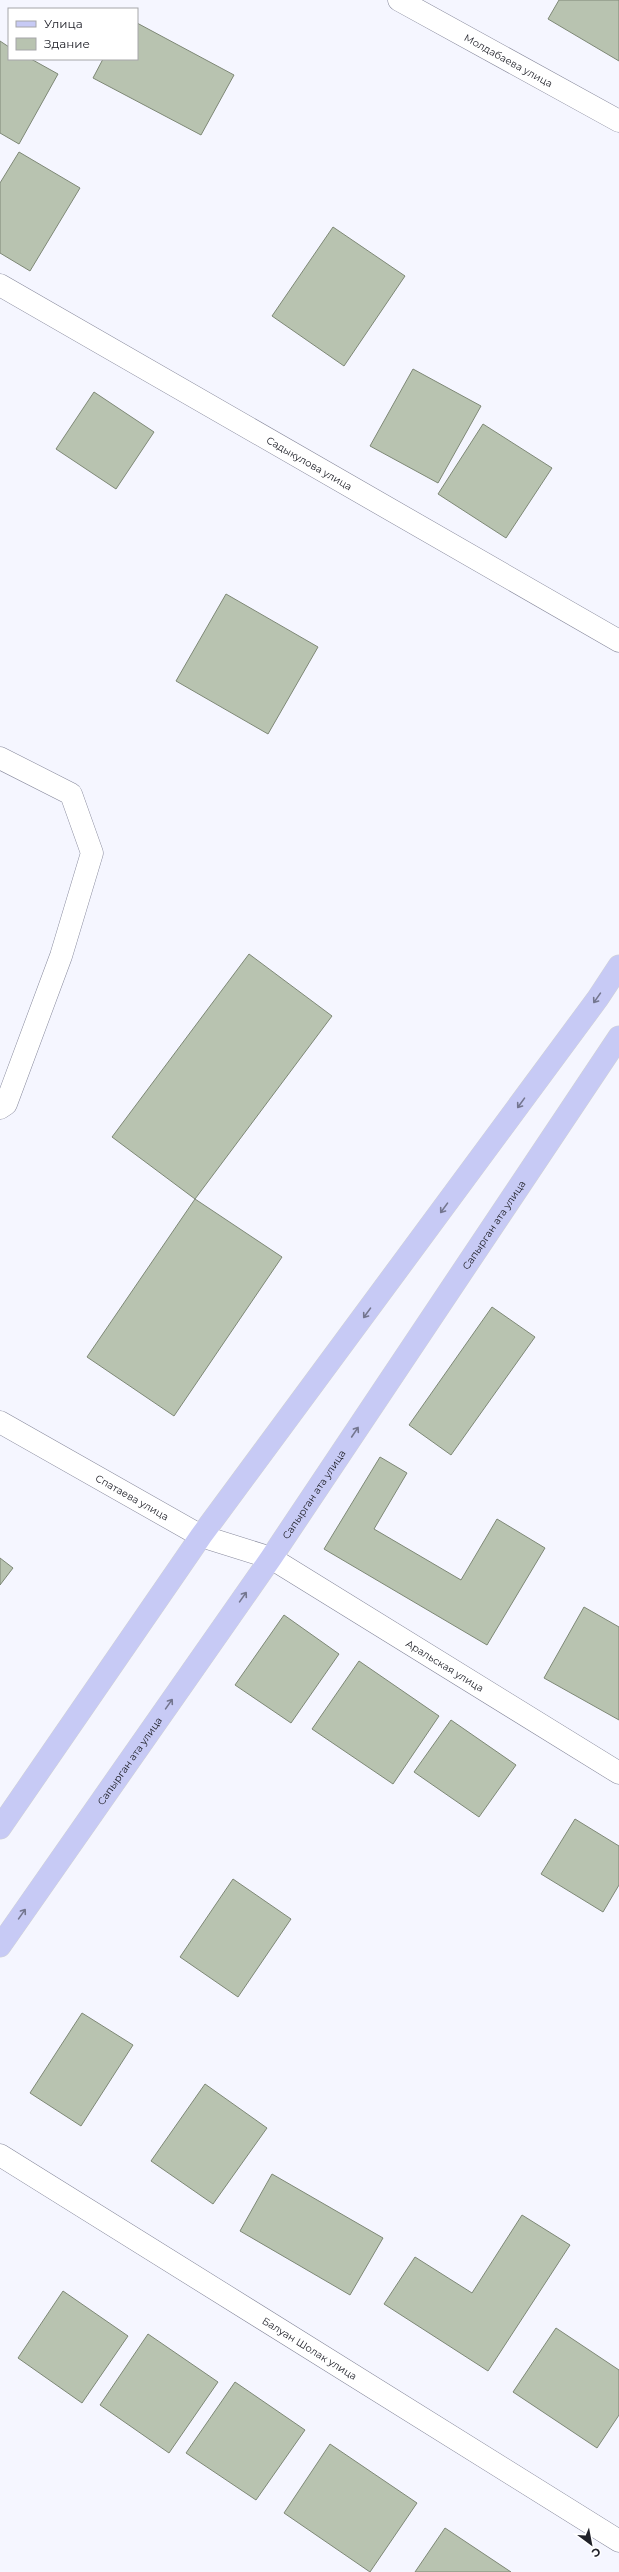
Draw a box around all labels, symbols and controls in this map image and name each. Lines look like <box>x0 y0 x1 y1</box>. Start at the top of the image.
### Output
legend <box>8 8 138 60</box>
text: Улица <box>44 16 83 31</box>
street label: Молдабаева улица <box>462 31 555 90</box>
text: Здание <box>44 36 90 51</box>
street label: Садыкулова улица <box>264 433 355 493</box>
one-way arrow <box>593 993 601 1004</box>
one-way arrow <box>516 1098 525 1109</box>
street label: Сапырган ата улица <box>459 1178 528 1272</box>
one-way arrow <box>439 1202 448 1213</box>
one-way arrow <box>363 1307 371 1318</box>
one-way arrow <box>351 1426 359 1437</box>
street label: Сапырган ата улица <box>279 1447 348 1541</box>
street label: Спатаева улица <box>93 1471 171 1523</box>
one-way arrow <box>239 1592 247 1603</box>
street label: Аральская улица <box>404 1637 486 1694</box>
one-way arrow <box>165 1699 173 1710</box>
street label: Сапырган ата улица <box>94 1714 165 1807</box>
one-way arrow <box>18 1908 26 1919</box>
street label: Балуан Шолак улица <box>260 2314 359 2383</box>
north arrow <box>571 2524 611 2564</box>
text: С <box>589 2544 603 2561</box>

